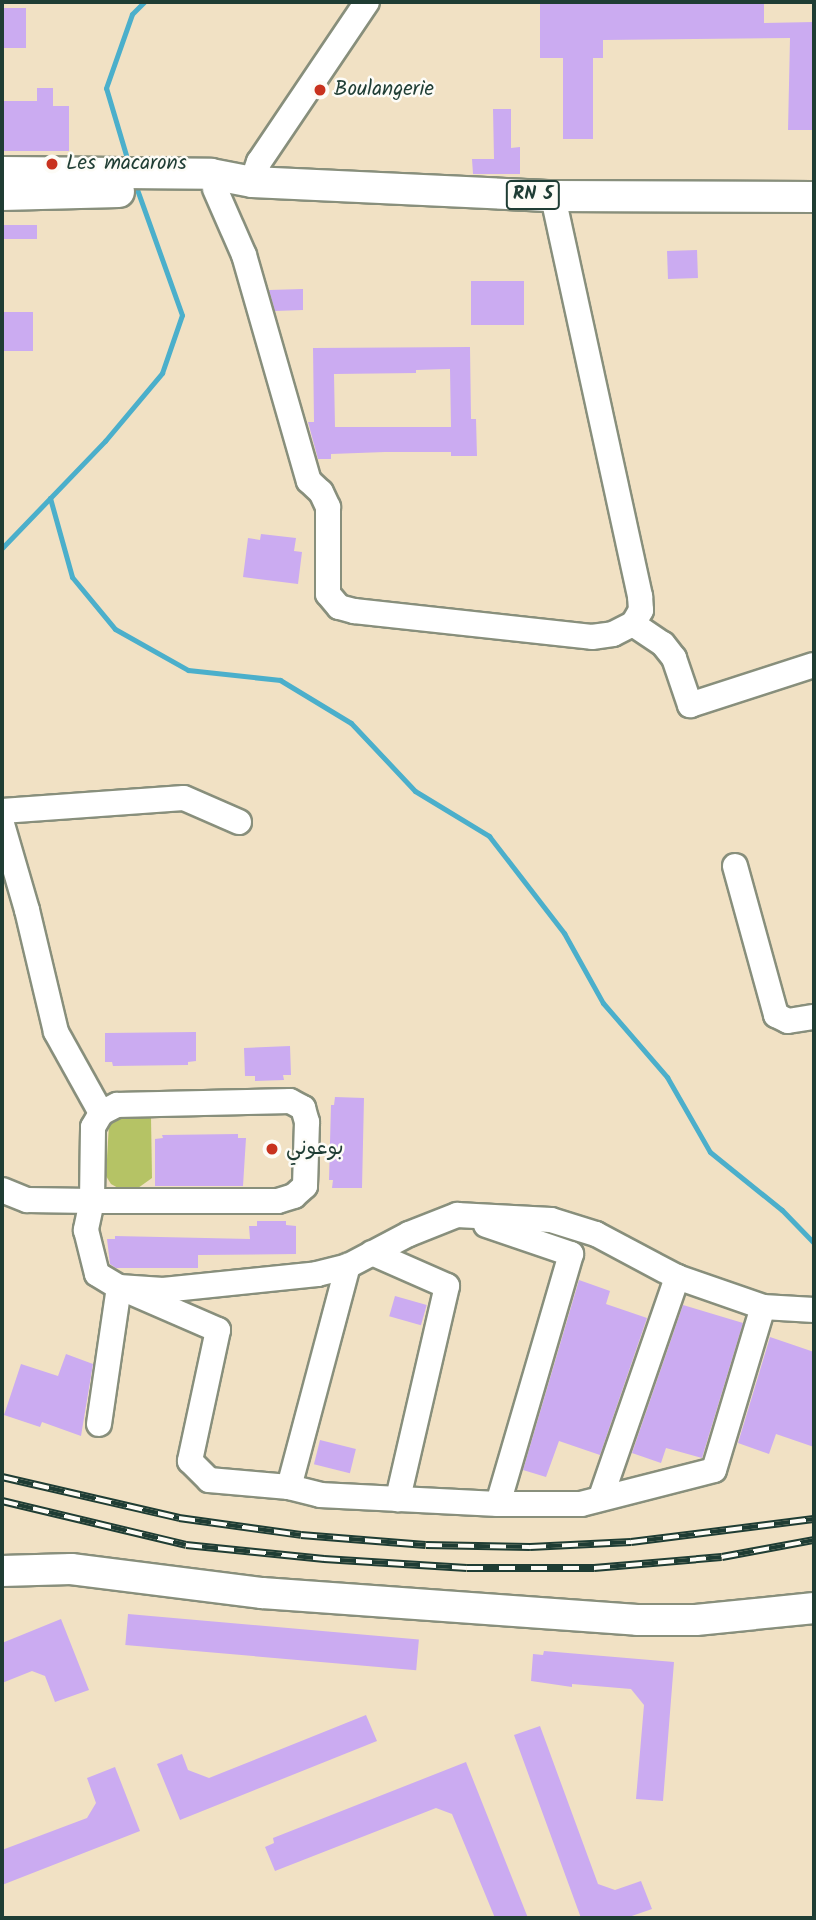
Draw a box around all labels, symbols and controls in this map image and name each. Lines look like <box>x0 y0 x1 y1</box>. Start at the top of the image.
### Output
place label: Boulangerie <box>334 77 434 103</box>
marker: Boulangerie <box>312 82 328 98</box>
place label: Les macarons <box>66 151 187 177</box>
marker: Les macarons <box>44 156 60 172</box>
road number: RN 5 <box>505 180 561 210</box>
place label: بوعوني <box>286 1136 344 1162</box>
marker: بوعوني <box>264 1141 280 1157</box>

